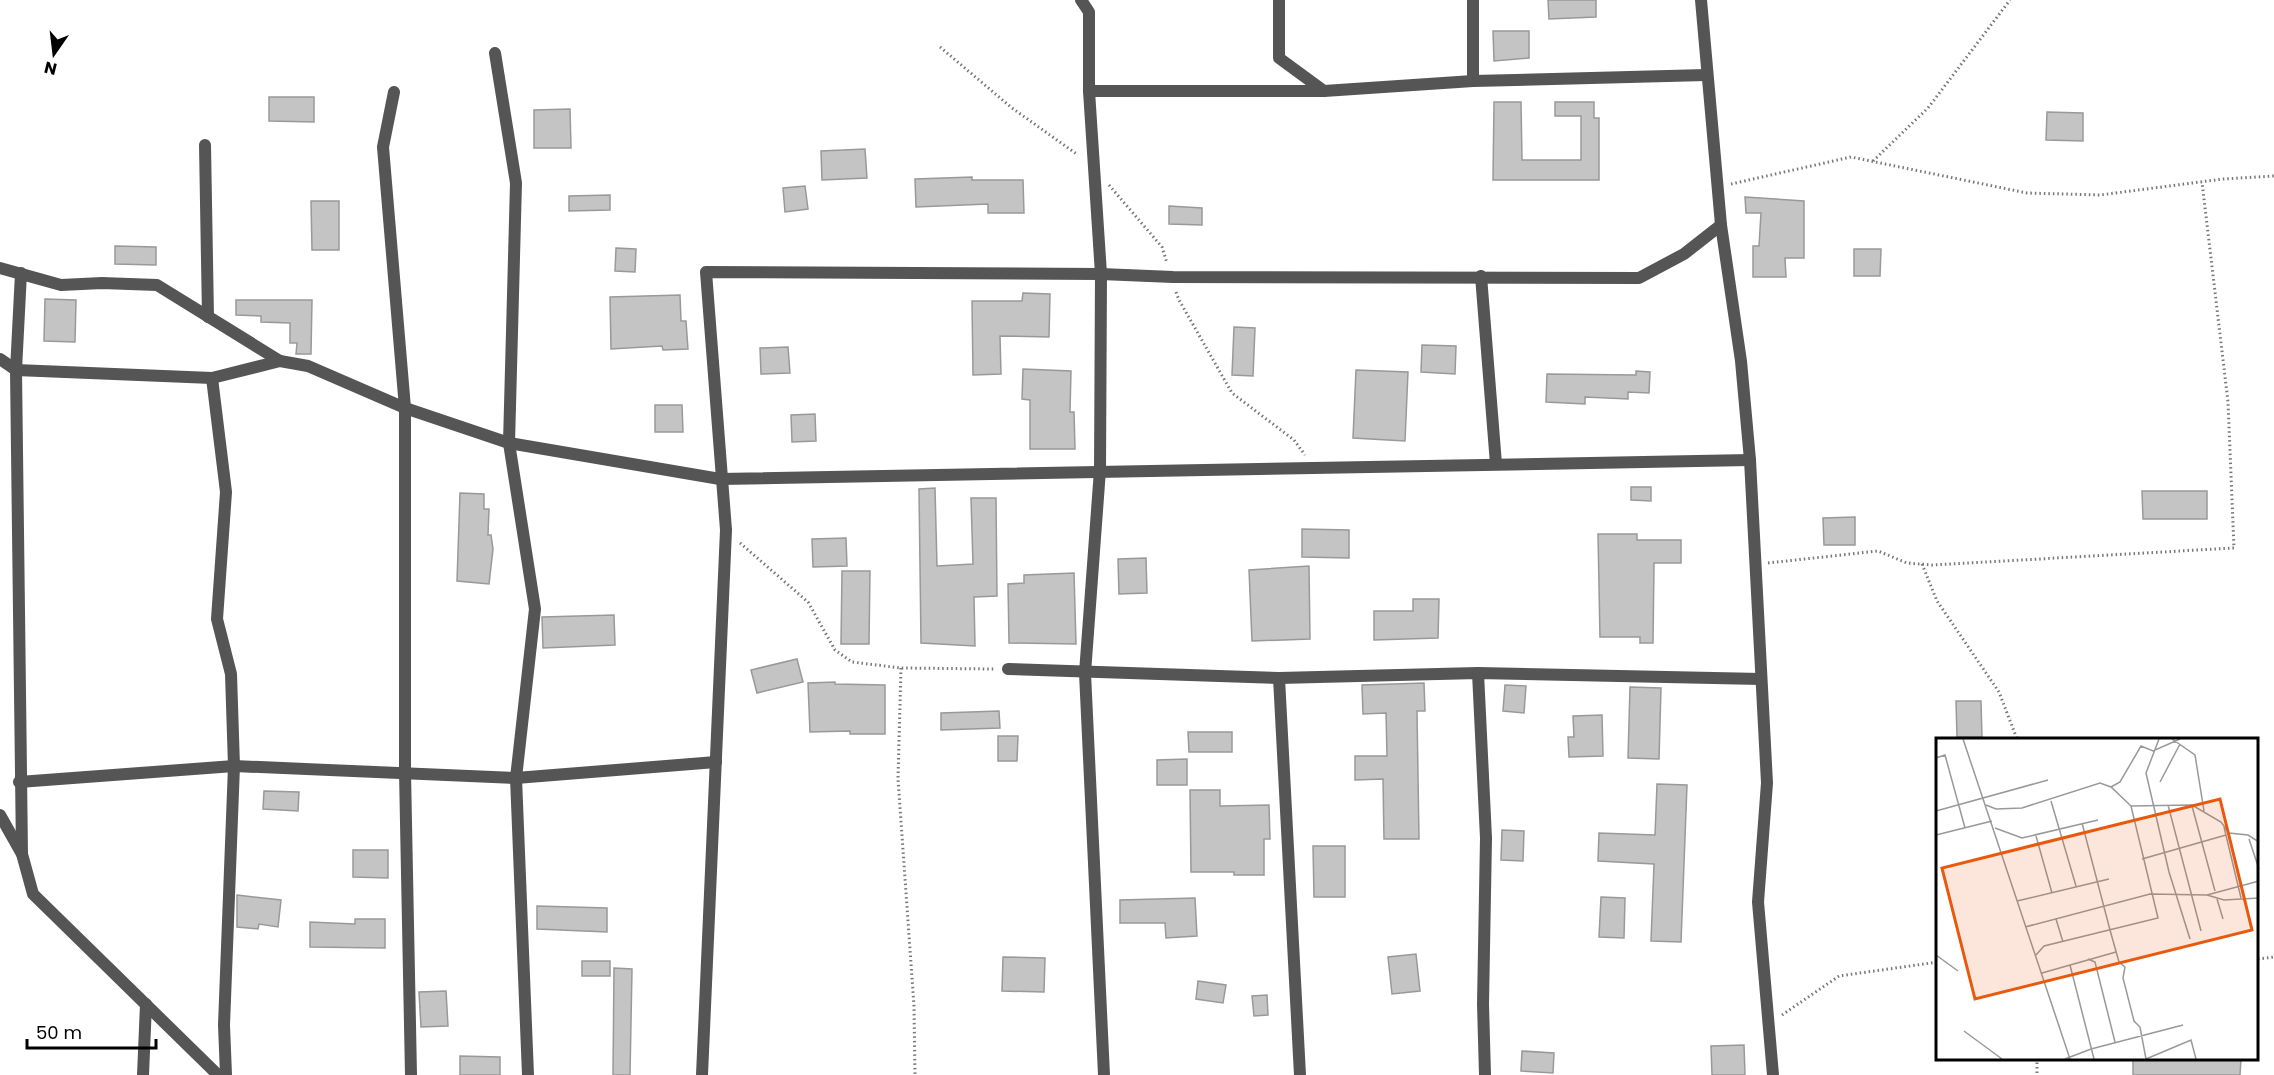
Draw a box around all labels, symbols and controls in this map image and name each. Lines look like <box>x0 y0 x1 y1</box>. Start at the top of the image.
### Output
north arrow <box>24 24 84 84</box>
text: N <box>42 55 59 81</box>
inset map <box>1936 738 2259 1060</box>
scale bar <box>27 1012 156 1050</box>
text: 50 m <box>36 1020 82 1045</box>

